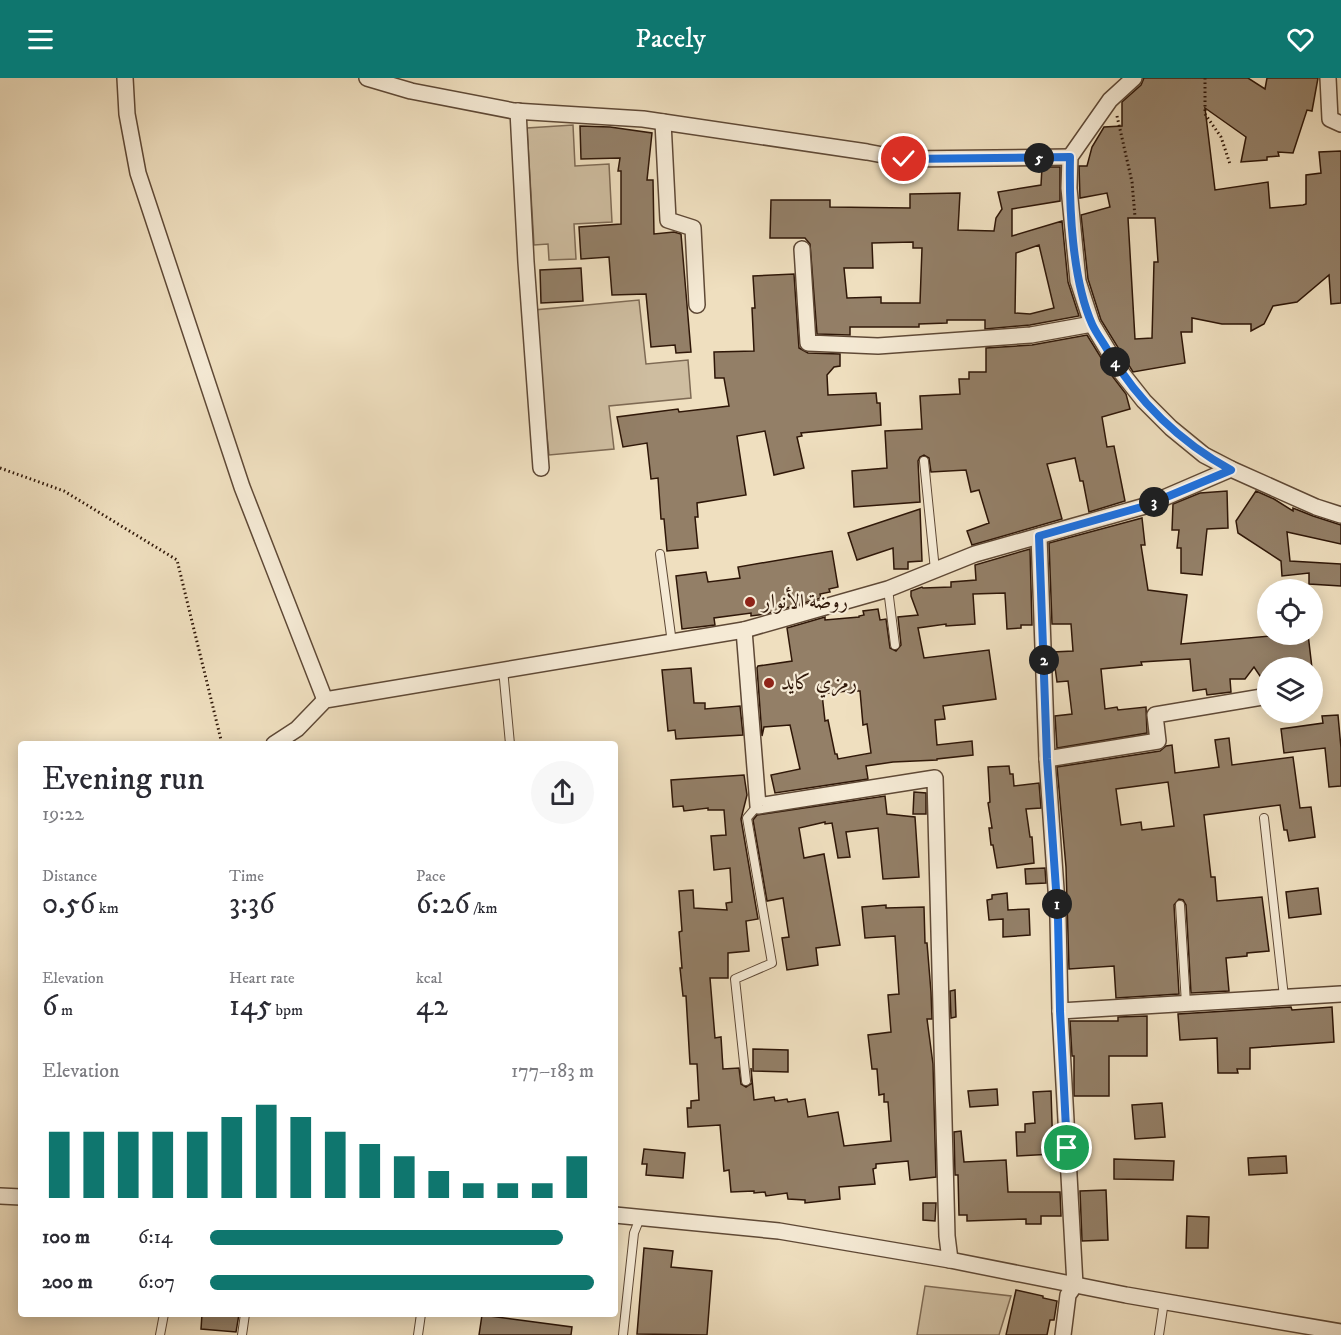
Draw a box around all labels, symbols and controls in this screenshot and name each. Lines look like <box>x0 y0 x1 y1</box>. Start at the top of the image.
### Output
text: Pacely <box>635 22 706 56</box>
icon: menu <box>24 23 57 56</box>
icon: heart <box>1284 23 1317 56</box>
pin <box>878 133 929 184</box>
icon: check <box>887 142 920 175</box>
pin: 5 <box>1024 143 1054 173</box>
text: 5 <box>1035 148 1043 168</box>
pin: 4 <box>1100 347 1130 377</box>
text: 4 <box>1110 352 1120 372</box>
pin: 3 <box>1139 487 1169 517</box>
text: 3 <box>1151 492 1157 512</box>
map controls <box>1257 579 1323 723</box>
button: locate <box>1257 579 1323 645</box>
place label: روضة الأنوار <box>760 586 848 615</box>
marker: روضة الأنوار <box>743 595 757 609</box>
pin: 2 <box>1029 645 1059 675</box>
text: 2 <box>1040 650 1048 670</box>
button: layers <box>1257 657 1323 723</box>
place label: رمزي كايد <box>781 670 857 698</box>
marker: رمزي كايد <box>762 676 776 690</box>
text: Evening run <box>42 759 204 800</box>
button: share <box>531 761 594 824</box>
text: 19:22 <box>42 802 84 827</box>
text: Distance <box>42 866 97 886</box>
text: Time <box>229 866 264 886</box>
text: Pace <box>416 866 446 886</box>
text: 0.56 <box>42 886 95 923</box>
text: 3:36 <box>229 886 275 923</box>
text: 6:26 <box>416 886 470 923</box>
pin: 1 <box>1042 889 1072 919</box>
text: 1 <box>1054 894 1060 914</box>
text: km <box>95 898 119 918</box>
text: /km <box>470 898 498 918</box>
text: Elevation <box>42 968 104 988</box>
text: Heart rate <box>229 968 295 988</box>
text: kcal <box>416 968 442 988</box>
text: 6 <box>42 988 58 1025</box>
text: 145 <box>229 988 272 1025</box>
text: 42 <box>416 988 448 1025</box>
text: m <box>58 1000 73 1020</box>
text: bpm <box>272 1000 303 1020</box>
text: Elevation <box>42 1059 119 1084</box>
text: 177–183 m <box>511 1059 594 1084</box>
pin <box>1041 1122 1092 1173</box>
icon: arrive <box>1050 1131 1083 1164</box>
text: 100 m <box>42 1225 90 1250</box>
text: 6:14 <box>138 1225 172 1250</box>
text: 200 m <box>42 1270 93 1295</box>
text: 6:07 <box>138 1270 175 1295</box>

